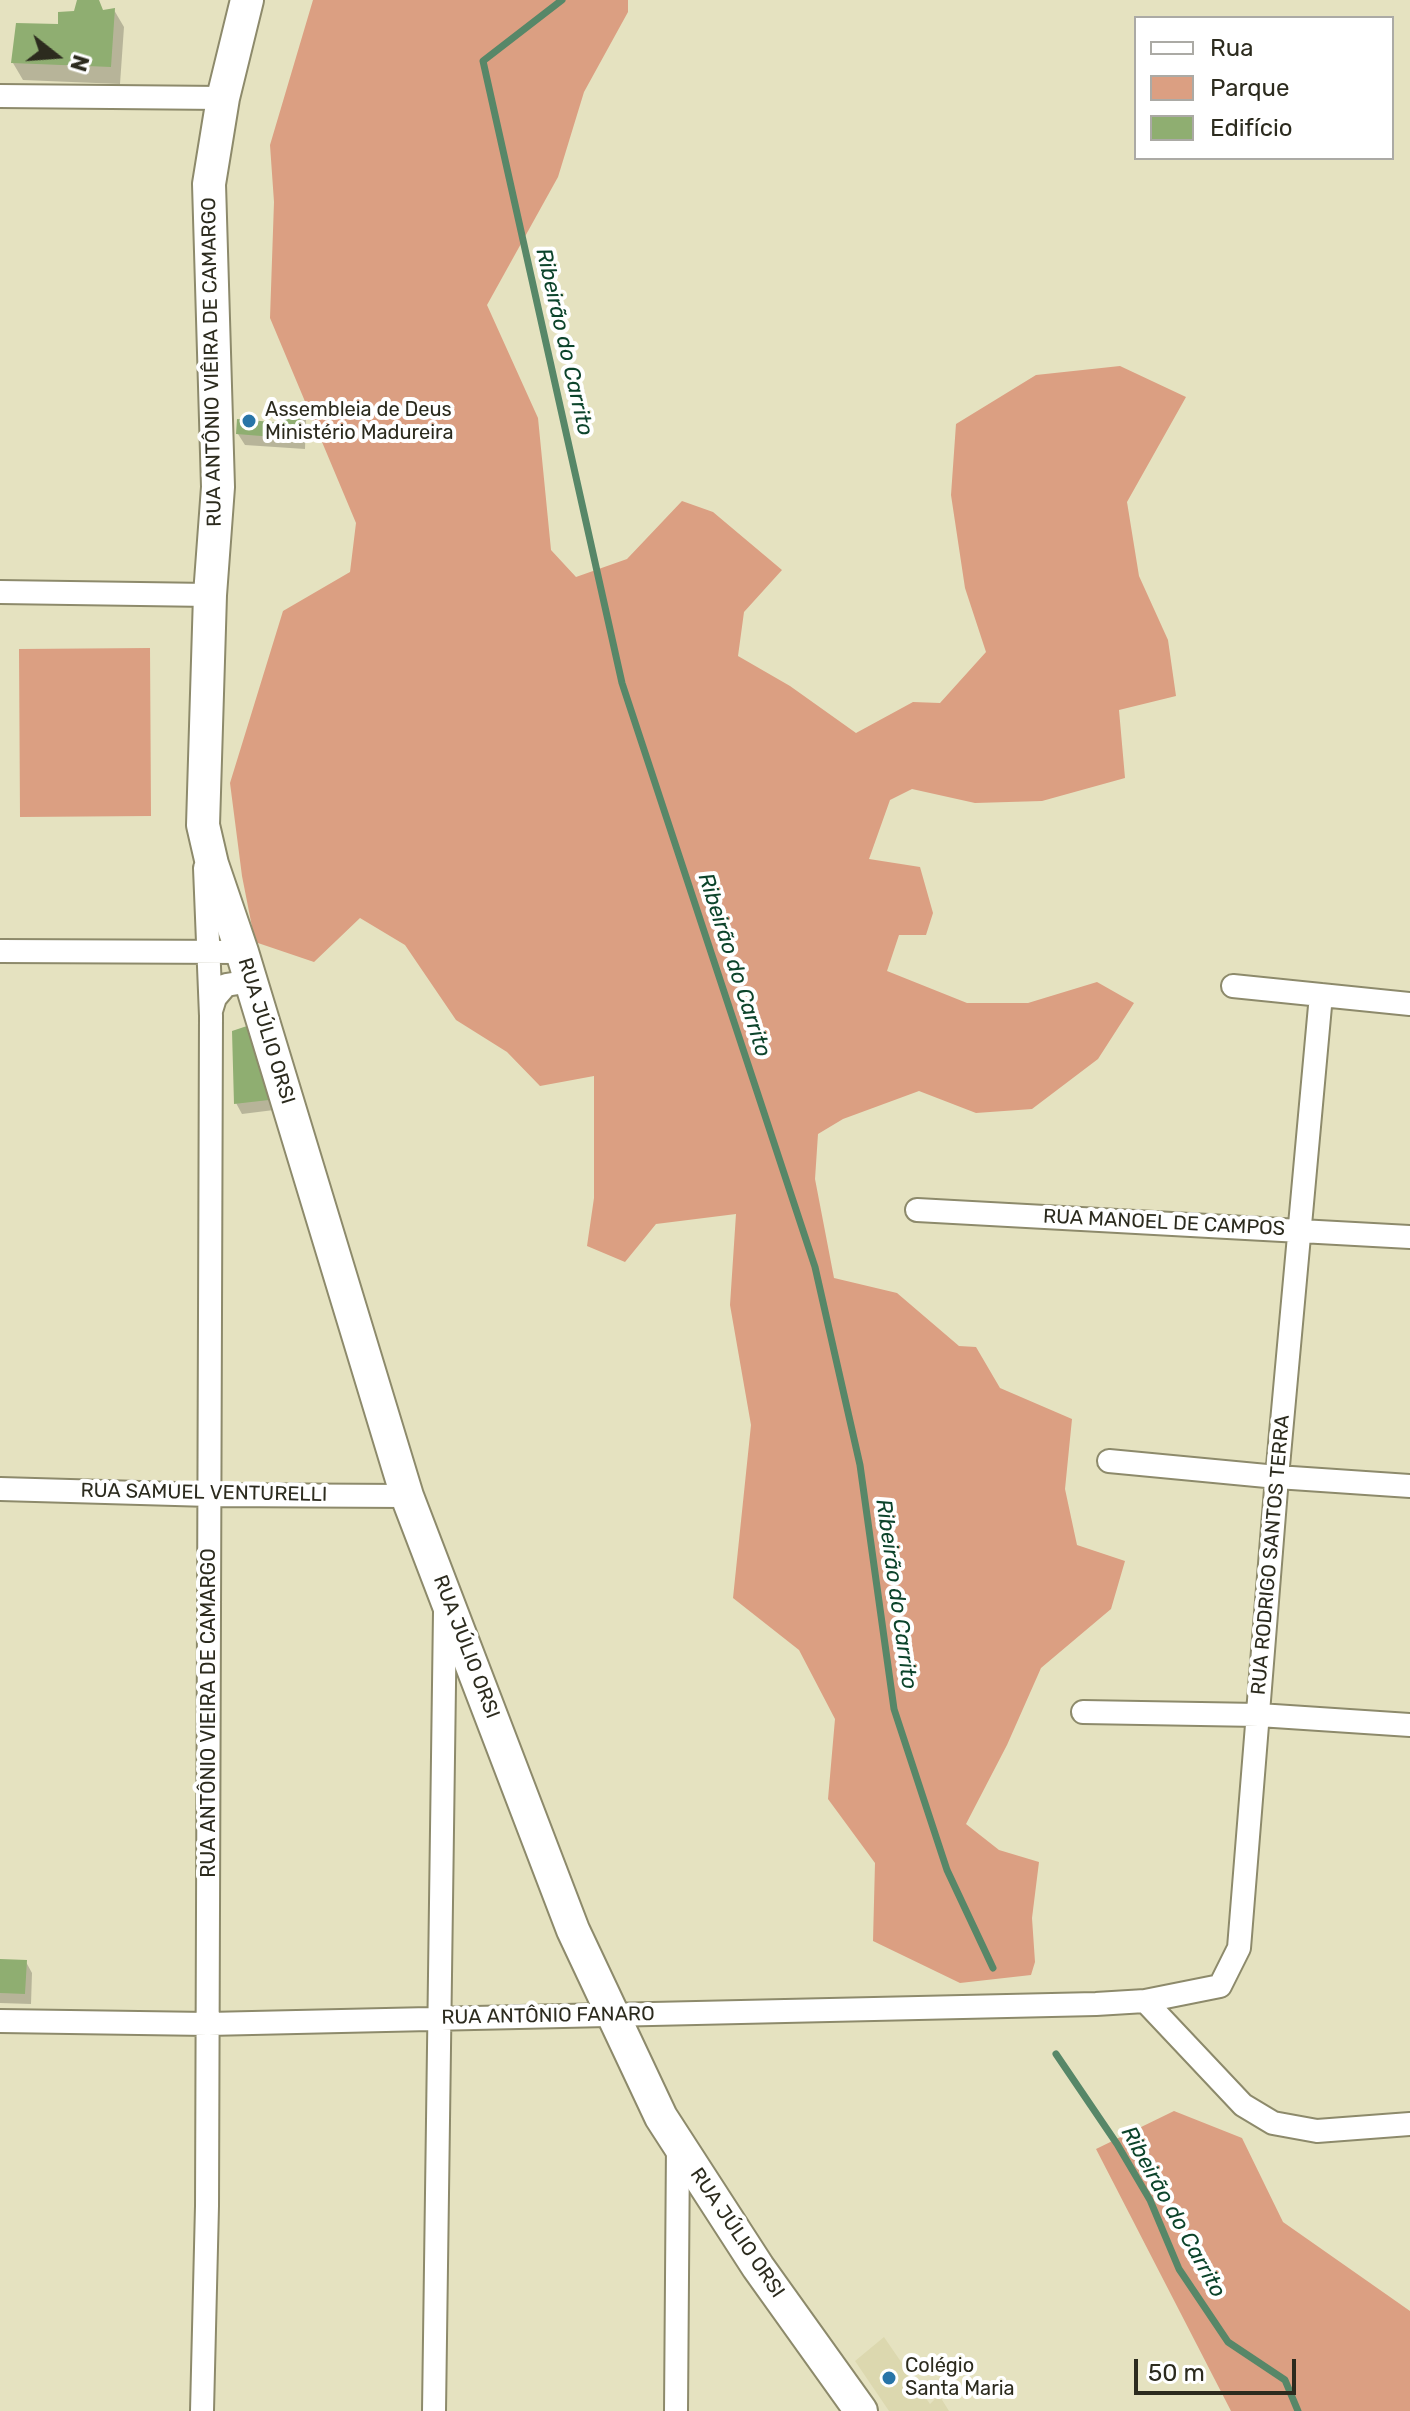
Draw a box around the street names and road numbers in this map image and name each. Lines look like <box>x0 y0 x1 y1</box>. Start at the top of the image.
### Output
street label: RUA ANTÔNIO VIÊIRA DE CAMARGO <box>197 197 227 527</box>
street label: RUA JÚLIO ORSI <box>232 955 300 1107</box>
street label: RUA MANOEL DE CAMPOS <box>1042 1205 1286 1241</box>
street label: RUA RODRIGO SANTOS TERRA <box>1247 1414 1295 1696</box>
street label: RUA SAMUEL VENTURELLI <box>80 1479 328 1507</box>
street label: RUA ANTÔNIO VIEIRA DE CAMARGO <box>197 1548 221 1878</box>
street label: RUA JÚLIO ORSI <box>428 1572 504 1722</box>
street label: RUA ANTÔNIO FANARO <box>441 2002 655 2030</box>
street label: RUA JÚLIO ORSI <box>685 2163 789 2303</box>

